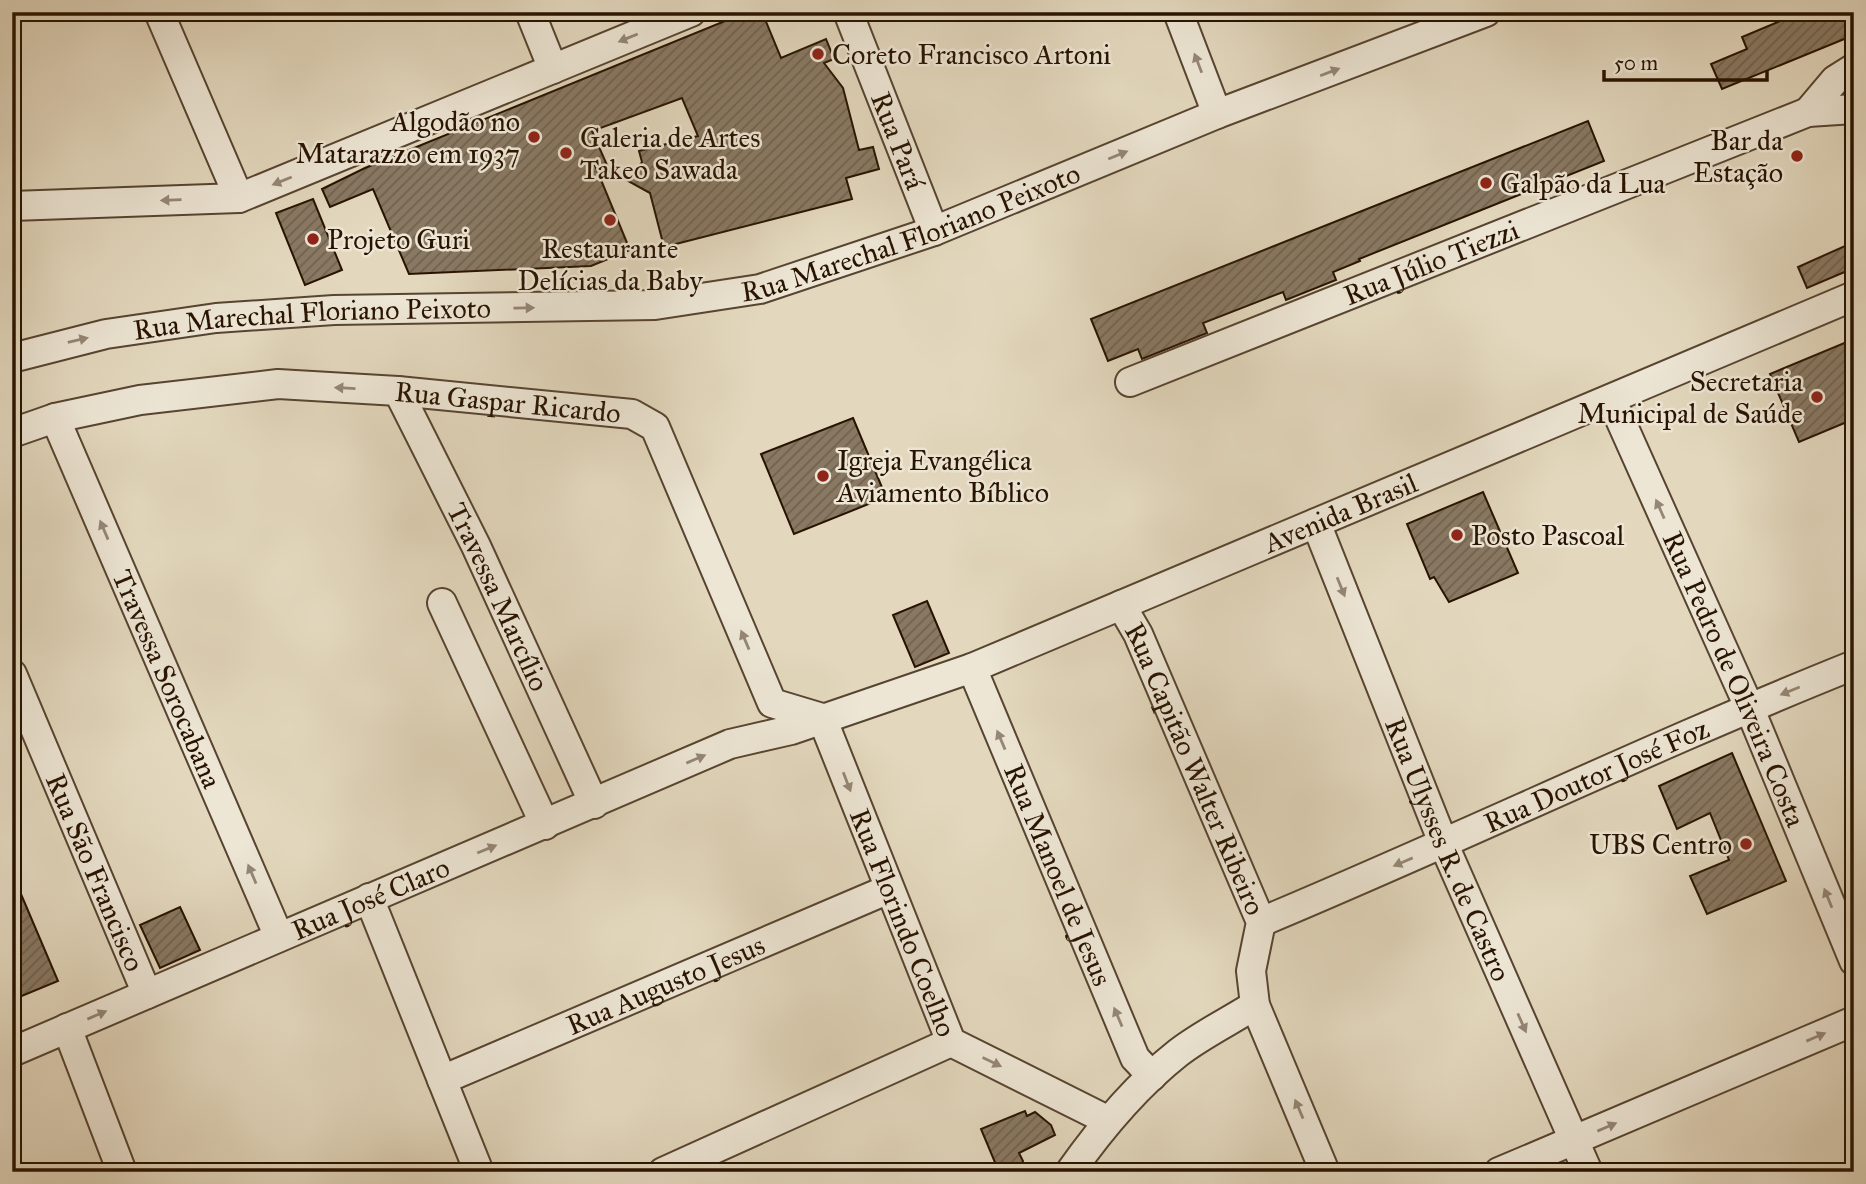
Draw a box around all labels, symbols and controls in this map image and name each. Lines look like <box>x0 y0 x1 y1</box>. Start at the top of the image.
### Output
one-way arrow <box>618 33 639 44</box>
place label: Coreto Francisco Artoni <box>832 37 1111 72</box>
scale bar <box>1604 38 1766 82</box>
marker: Coreto Francisco Artoni <box>810 46 826 62</box>
text: 50 m <box>1614 50 1659 76</box>
one-way arrow <box>1192 53 1203 74</box>
one-way arrow <box>1319 66 1340 77</box>
street label: Rua Pará <box>863 87 933 195</box>
place label: Algodão no Matarazzo em 1937 <box>296 104 520 171</box>
place label: Galeria de Artes Takeo Sawada <box>580 120 760 187</box>
place label: Bar da Estação <box>1693 123 1783 190</box>
marker: Algodão no Matarazzo em 1937 <box>526 129 542 145</box>
marker: Galeria de Artes Takeo Sawada <box>558 145 574 161</box>
marker: Bar da Estação <box>1789 148 1805 164</box>
one-way arrow <box>1108 150 1129 161</box>
street label: Rua Marechal Floriano Peixoto <box>739 156 1085 310</box>
place label: Galpão da Lua <box>1500 166 1666 201</box>
one-way arrow <box>271 175 292 186</box>
marker: Galpão da Lua <box>1478 175 1494 191</box>
one-way arrow <box>159 195 181 206</box>
marker: Restaurante Delícias da Baby <box>602 212 618 228</box>
street label: Rua Júlio Tiezzi <box>1339 212 1524 313</box>
place label: Projeto Guri <box>327 222 470 257</box>
marker: Projeto Guri <box>305 231 321 247</box>
place label: Restaurante Delícias da Baby <box>517 231 703 298</box>
street label: Rua Marechal Floriano Peixoto <box>131 291 491 348</box>
one-way arrow <box>513 302 535 313</box>
one-way arrow <box>67 335 89 346</box>
place label: Secretaria Municipal de Saúde <box>1577 364 1803 431</box>
street label: Rua Gaspar Ricardo <box>393 374 622 431</box>
one-way arrow <box>334 382 356 393</box>
marker: Secretaria Municipal de Saúde <box>1809 389 1825 405</box>
place label: Igreja Evangélica Aviamento Bíblico <box>836 443 1049 510</box>
street label: Avenida Brasil <box>1258 465 1423 561</box>
marker: Igreja Evangélica Aviamento Bíblico <box>815 468 831 484</box>
street label: Travessa Marcílio <box>439 497 557 697</box>
one-way arrow <box>1654 499 1666 519</box>
place label: Posto Pascoal <box>1471 518 1625 553</box>
one-way arrow <box>98 520 109 541</box>
street label: Rua Pedro de Oliveira Costa <box>1655 526 1814 832</box>
marker: Posto Pascoal <box>1449 527 1465 543</box>
street label: Travessa Sorocabana <box>104 564 230 794</box>
one-way arrow <box>1335 576 1346 597</box>
street label: Rua Capitão Walter Ribeiro <box>1117 616 1273 920</box>
one-way arrow <box>739 630 751 650</box>
one-way arrow <box>1780 685 1801 696</box>
street label: Rua Doutor José Foz <box>1479 711 1714 841</box>
street label: Rua Ulysses R. de Castro <box>1377 712 1519 987</box>
one-way arrow <box>995 730 1006 751</box>
one-way arrow <box>686 753 706 765</box>
street label: Rua Manoel de Jesus <box>996 759 1120 991</box>
street label: Rua São Francisco <box>38 768 152 977</box>
one-way arrow <box>841 772 852 793</box>
street label: Rua Florindo Coelho <box>842 803 964 1042</box>
place label: UBS Centro <box>1589 827 1732 862</box>
marker: UBS Centro <box>1738 836 1754 852</box>
one-way arrow <box>477 844 498 855</box>
street label: Rua José Claro <box>286 849 455 948</box>
one-way arrow <box>1393 856 1413 868</box>
one-way arrow <box>247 863 258 884</box>
one-way arrow <box>1822 887 1833 908</box>
street label: Rua Augusto Jesus <box>561 927 770 1043</box>
one-way arrow <box>1112 1007 1123 1028</box>
one-way arrow <box>87 1009 108 1020</box>
one-way arrow <box>1516 1013 1528 1033</box>
one-way arrow <box>1806 1031 1827 1042</box>
one-way arrow <box>982 1056 1002 1068</box>
one-way arrow <box>1293 1099 1305 1119</box>
one-way arrow <box>1597 1121 1618 1132</box>

